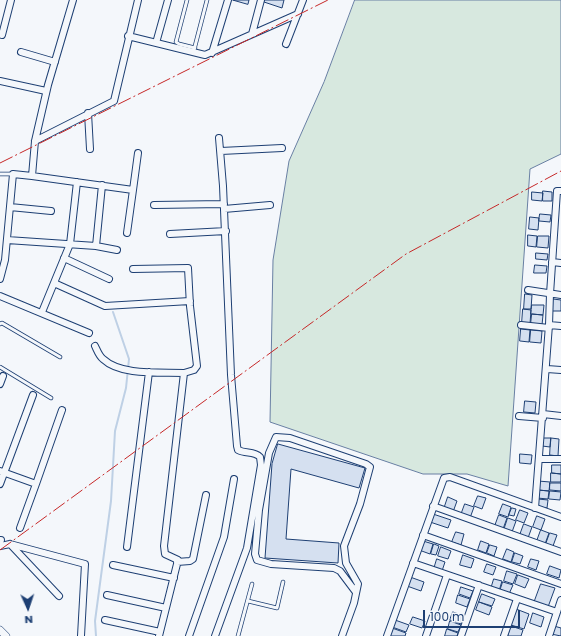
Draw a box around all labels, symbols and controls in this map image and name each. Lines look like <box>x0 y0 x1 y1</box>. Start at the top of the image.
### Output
north arrow <box>8 588 48 628</box>
scale bar <box>425 602 522 628</box>
text: 100 m <box>430 608 464 625</box>
text: N <box>24 612 33 628</box>

